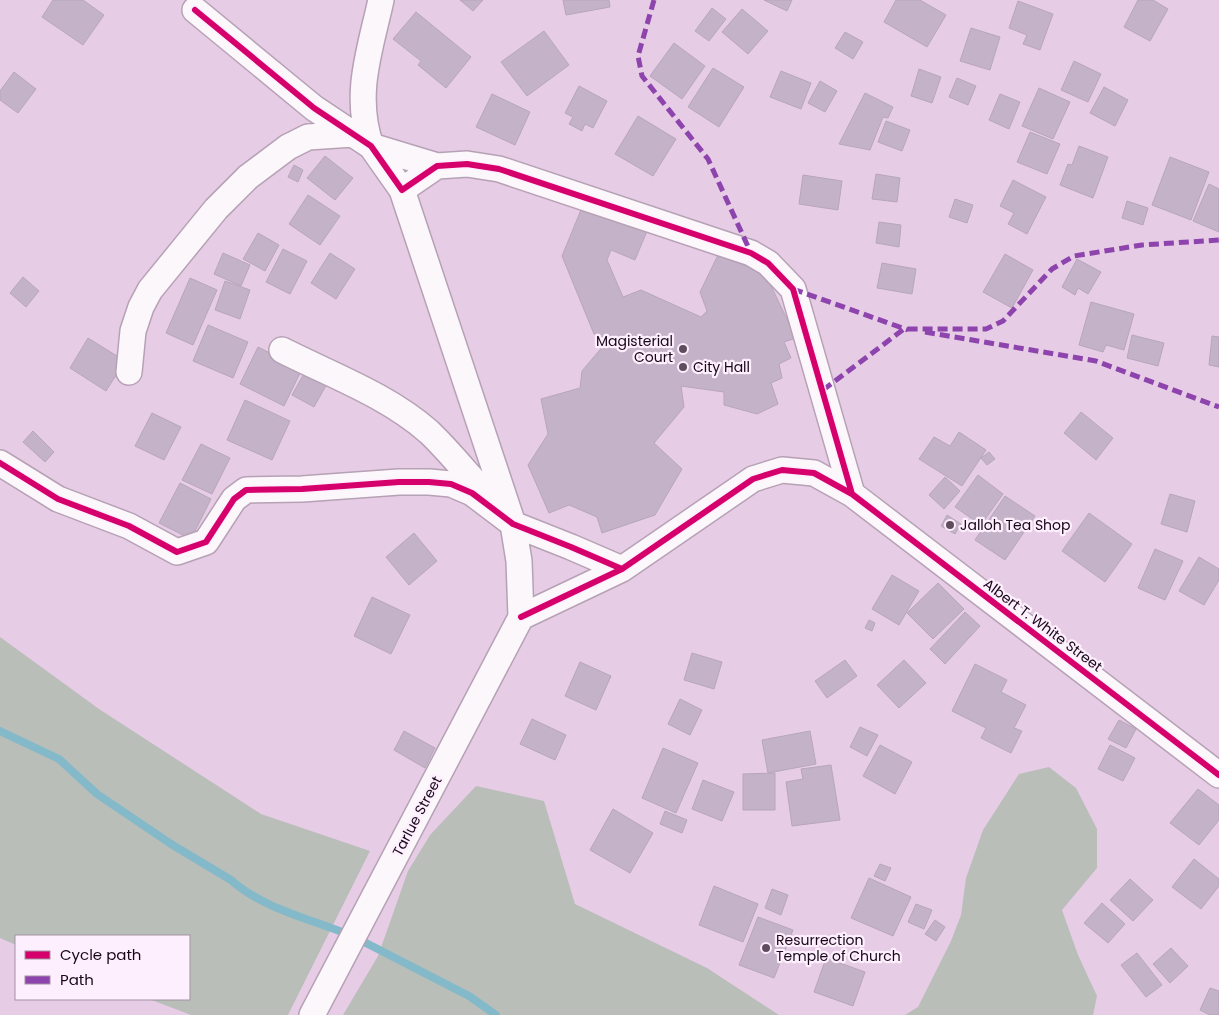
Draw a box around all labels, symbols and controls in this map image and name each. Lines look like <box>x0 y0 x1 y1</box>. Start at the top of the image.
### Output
place label: Magisterial Court <box>596 331 673 367</box>
marker: Magisterial Court <box>677 343 689 355</box>
place label: City Hall <box>693 357 750 377</box>
marker: City Hall <box>677 361 689 373</box>
place label: Jalloh Tea Shop <box>960 515 1071 535</box>
marker: Jalloh Tea Shop <box>944 519 956 531</box>
street label: Albert T. White Street <box>980 574 1106 676</box>
street label: Tarlue Street <box>387 772 447 860</box>
place label: Resurrection Temple of Church <box>776 930 901 966</box>
legend <box>15 935 190 1000</box>
marker: Resurrection Temple of Church <box>760 942 772 954</box>
text: Cycle path <box>60 944 141 965</box>
text: Path <box>60 969 94 990</box>

